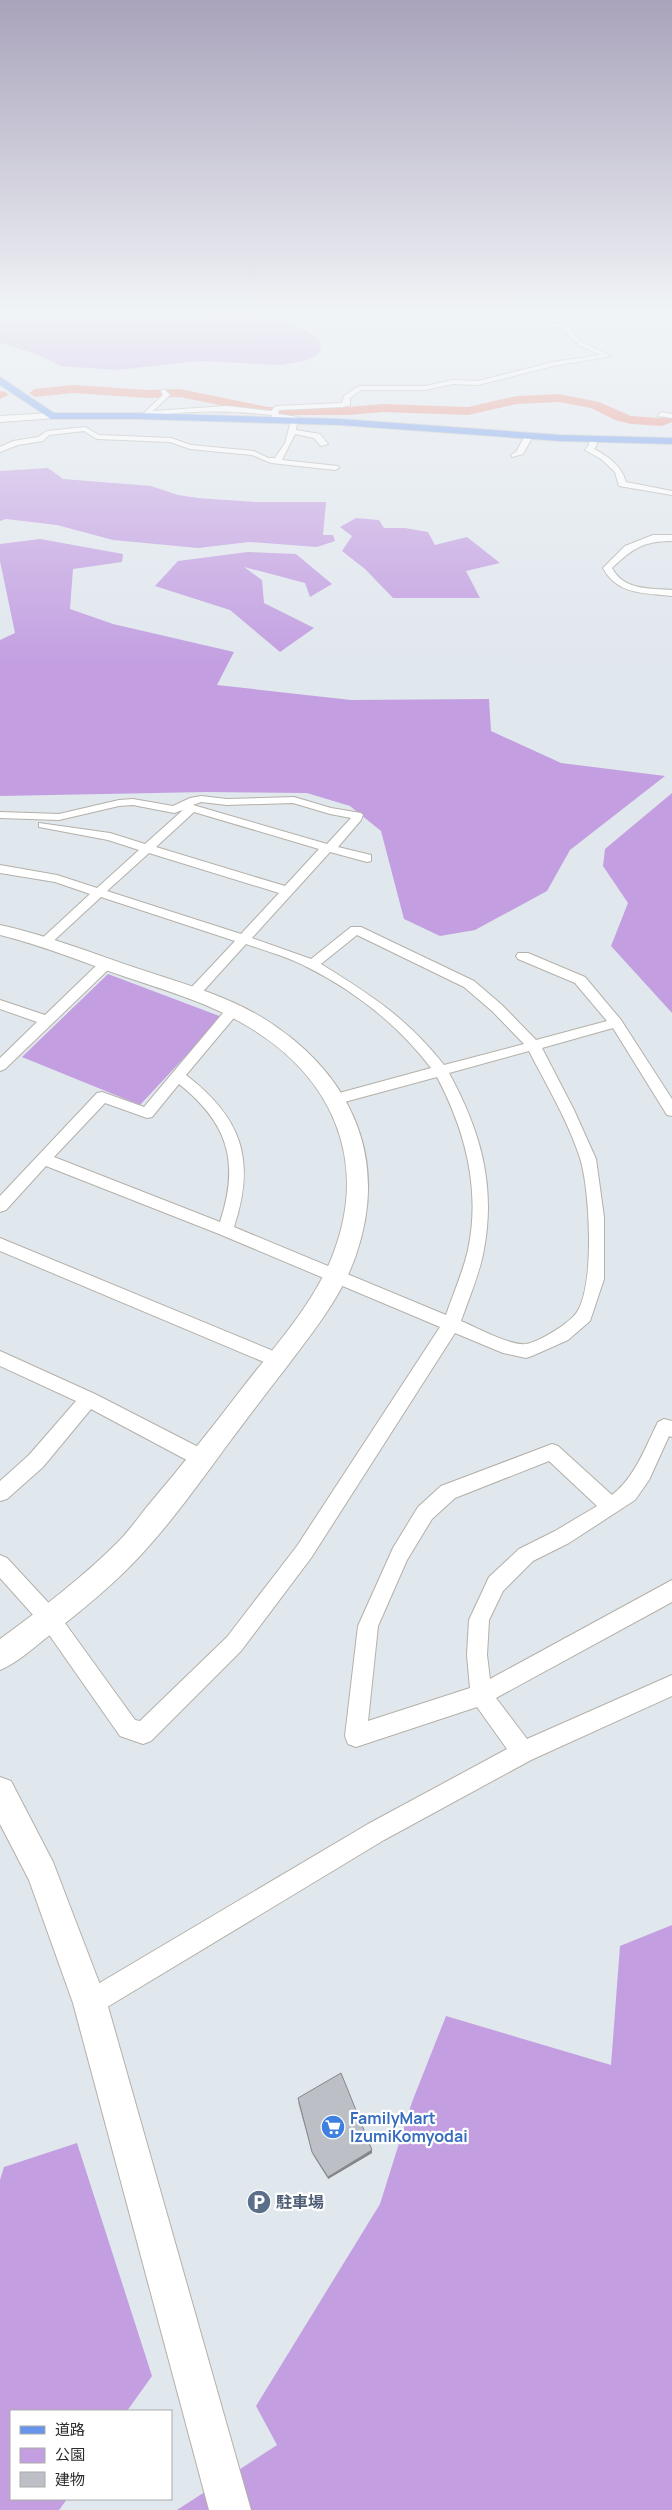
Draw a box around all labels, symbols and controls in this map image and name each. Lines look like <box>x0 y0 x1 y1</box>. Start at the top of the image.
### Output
place label: FamilyMart IzumiKomyodai <box>350 2107 468 2147</box>
supermarket icon: FamilyMart IzumiKomyodai <box>320 2114 346 2140</box>
parking icon: 駐車場 <box>246 2189 272 2215</box>
place label: 駐車場 <box>276 2191 324 2213</box>
legend <box>10 2410 172 2500</box>
text: 道路 <box>55 2419 85 2440</box>
text: 公園 <box>55 2444 85 2465</box>
text: 建物 <box>55 2469 85 2490</box>

